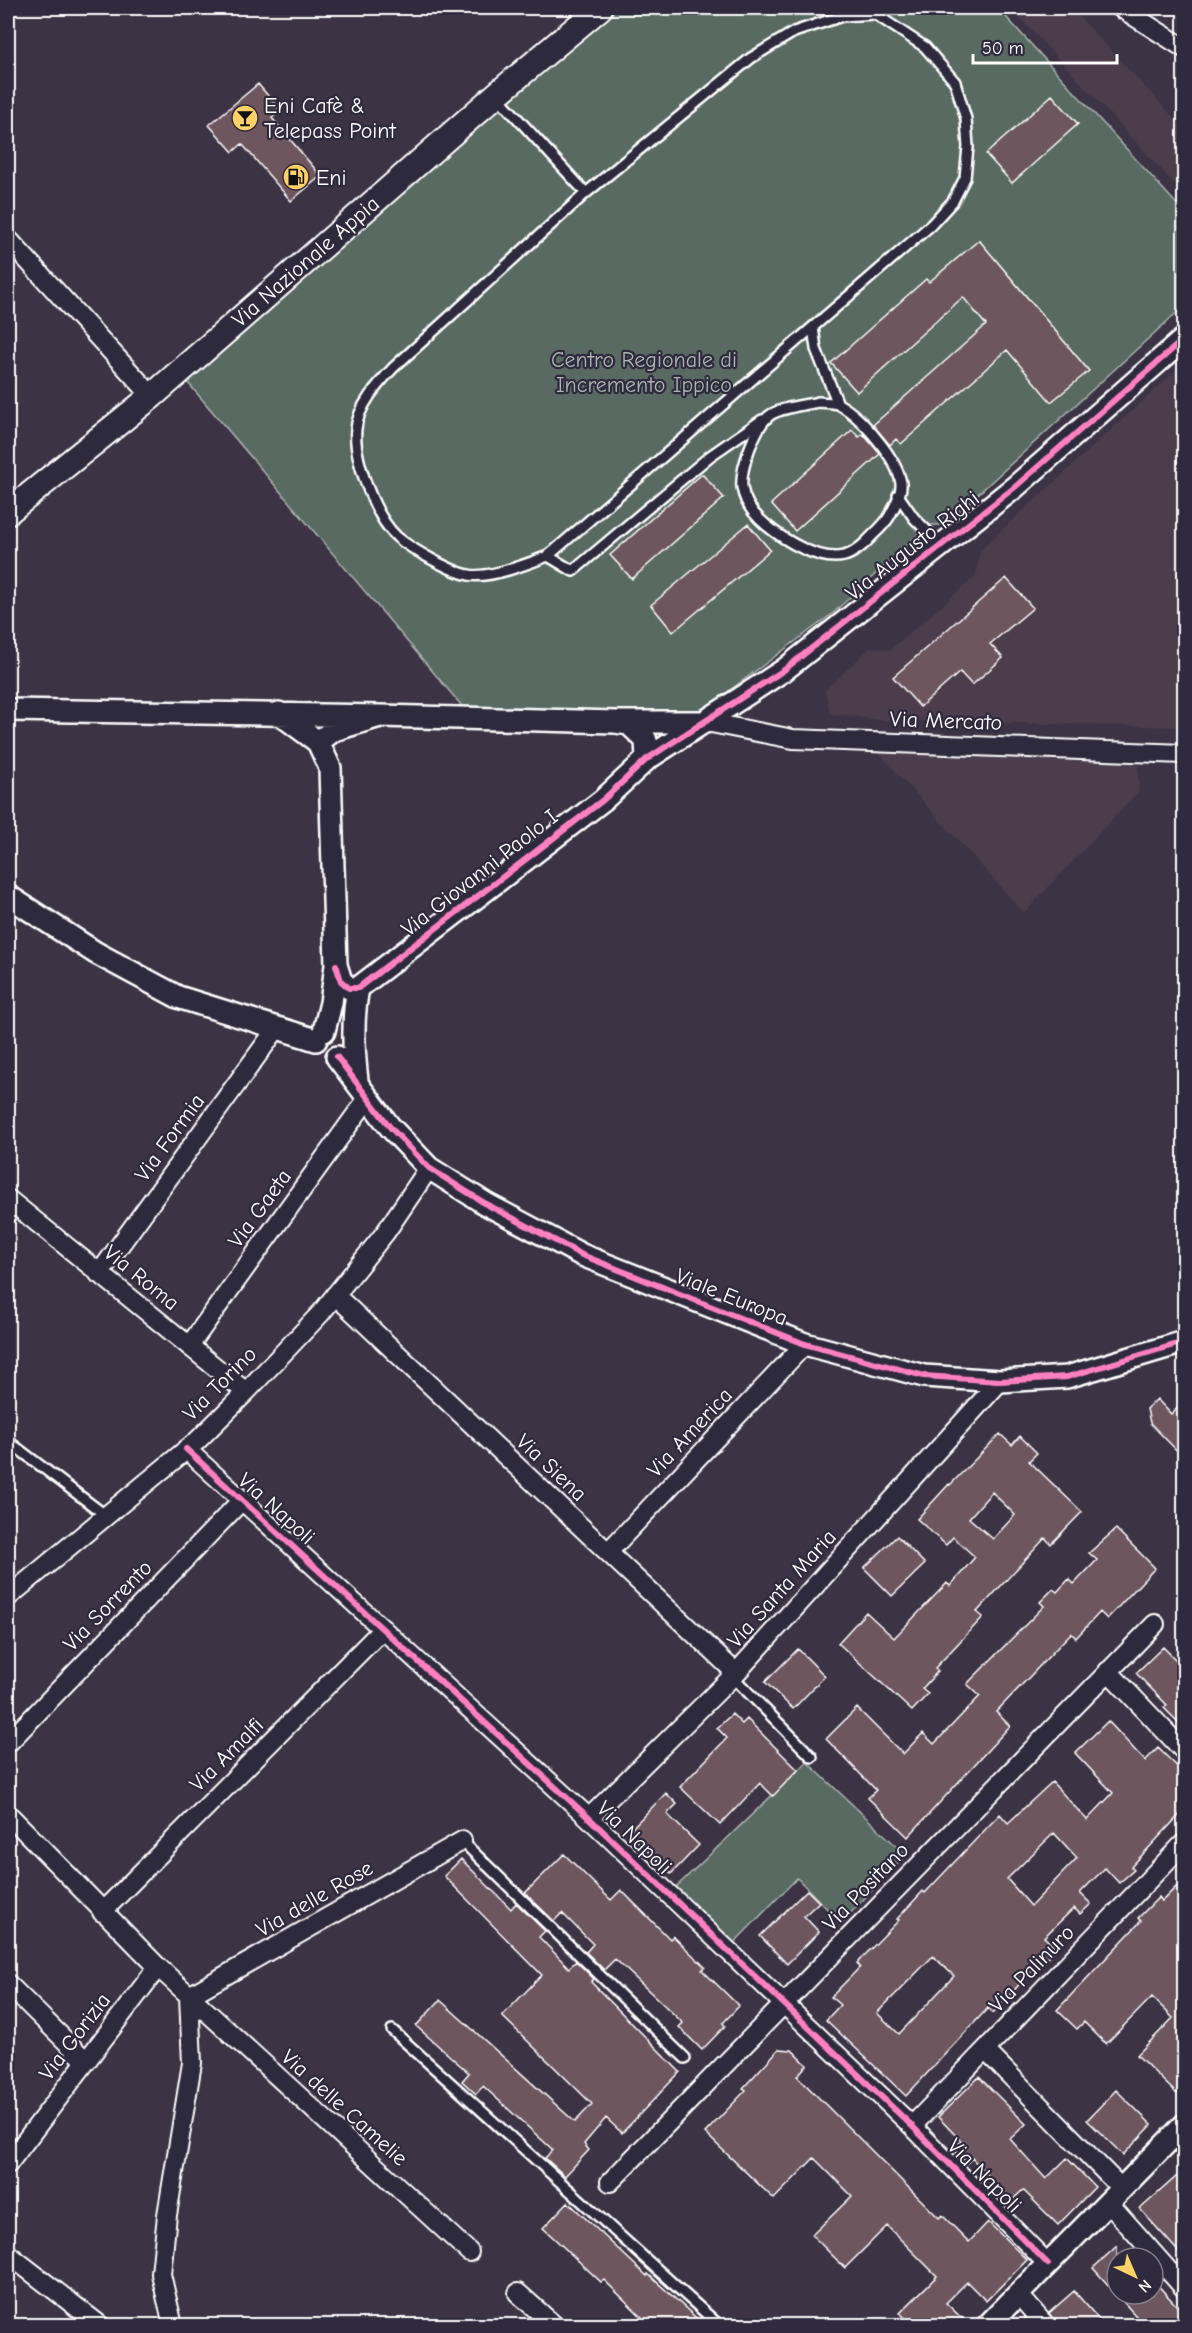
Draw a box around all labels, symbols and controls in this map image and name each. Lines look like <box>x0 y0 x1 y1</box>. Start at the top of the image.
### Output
scale bar <box>973 27 1117 65</box>
text: 50 m <box>982 38 1024 59</box>
place label: Eni Cafè & Telepass Point <box>264 93 396 144</box>
bar icon: Eni Cafè & Telepass Point <box>230 103 260 133</box>
fuel station icon: Eni <box>281 162 311 192</box>
place label: Eni <box>316 165 346 191</box>
street label: Via Nazionale Appia <box>227 191 385 333</box>
park label: Centro Regionale di Incremento Ippico <box>551 347 737 398</box>
street label: Via Augusto Righi <box>840 485 985 606</box>
street label: Via Mercato <box>889 706 1003 736</box>
street label: Via Giovanni Paolo I <box>396 804 563 942</box>
street label: Via Formia <box>129 1089 210 1186</box>
street label: Via Gaeta <box>223 1164 297 1253</box>
street label: Via Roma <box>98 1240 184 1316</box>
street label: Viale Europa <box>672 1263 792 1331</box>
street label: Via Torino <box>177 1341 262 1426</box>
street label: Via America <box>642 1382 738 1483</box>
street label: Via Siena <box>511 1428 592 1507</box>
street label: Via Napoli <box>233 1467 320 1550</box>
street label: Via Santa Maria <box>722 1524 842 1653</box>
street label: Via Sorrento <box>58 1555 158 1657</box>
street label: Via Amalfi <box>184 1712 269 1797</box>
street label: Via Napoli <box>591 1796 677 1880</box>
street label: Via Positano <box>817 1837 914 1936</box>
street label: Via delle Rose <box>251 1855 378 1943</box>
street label: Via Palinuro <box>984 1920 1080 2018</box>
street label: Via Gorizia <box>34 1988 116 2085</box>
street label: Via delle Camelie <box>276 2044 413 2171</box>
street label: Via Napoli <box>942 2133 1027 2218</box>
north arrow <box>1105 2246 1165 2306</box>
text: N <box>1135 2276 1155 2296</box>

